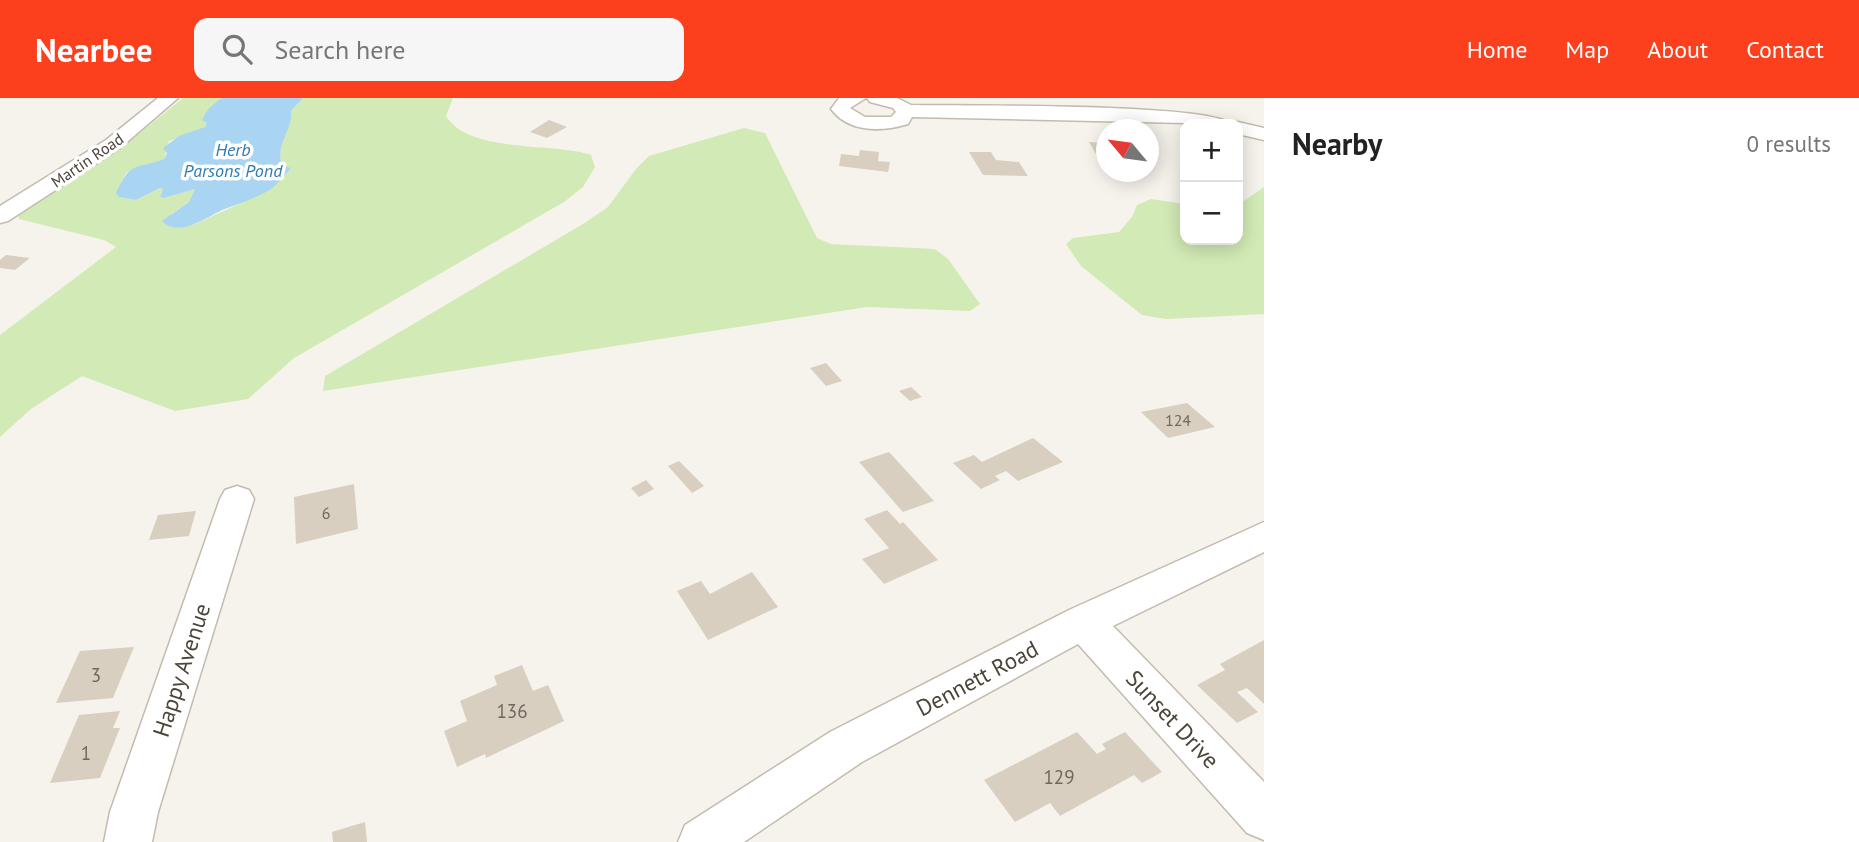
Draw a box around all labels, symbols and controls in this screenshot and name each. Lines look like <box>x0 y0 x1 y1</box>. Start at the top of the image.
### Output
search box <box>194 18 684 81</box>
text: Nearbee <box>35 28 152 71</box>
icon: search <box>218 30 256 68</box>
text: Search here <box>274 33 406 66</box>
text: Home <box>1467 34 1527 65</box>
text: Map <box>1565 34 1609 65</box>
text: About <box>1647 34 1708 65</box>
text: Contact <box>1746 34 1824 65</box>
north arrow <box>1096 119 1159 182</box>
map controls <box>1180 119 1243 245</box>
button: + <box>1180 119 1243 182</box>
text: Nearby <box>1292 124 1382 163</box>
street label: Martin Road <box>47 128 127 192</box>
text: 0 results <box>1747 129 1831 158</box>
water label: Herb Parsons Pond <box>184 138 283 182</box>
button: − <box>1180 182 1243 245</box>
house number: 124 <box>1165 410 1191 430</box>
house number: 6 <box>322 503 330 523</box>
street label: Happy Avenue <box>146 600 216 740</box>
street label: Dennett Road <box>911 634 1043 722</box>
house number: 3 <box>91 663 101 687</box>
street label: Sunset Drive <box>1120 664 1226 774</box>
house number: 136 <box>496 699 528 723</box>
house number: 1 <box>81 741 91 765</box>
house number: 129 <box>1043 765 1075 789</box>

